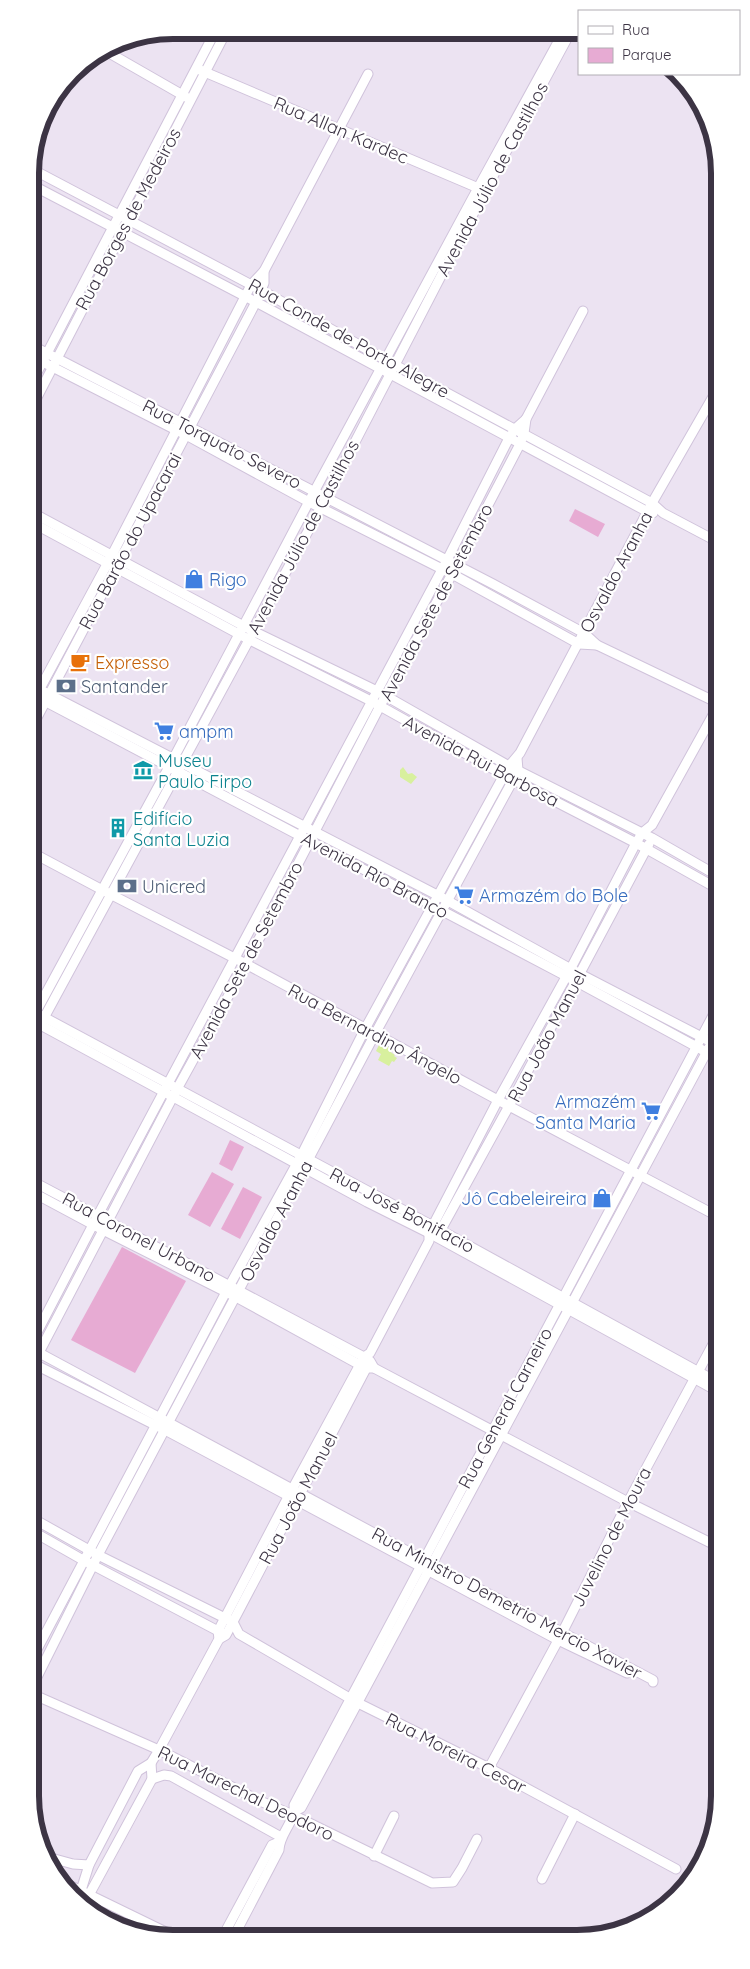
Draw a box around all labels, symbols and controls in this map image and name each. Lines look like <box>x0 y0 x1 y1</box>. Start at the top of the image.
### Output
legend <box>578 10 740 75</box>
text: Rua <box>622 20 650 39</box>
text: Parque <box>622 45 672 64</box>
street label: Avenida Júlio de Castilhos <box>431 78 553 280</box>
street label: Rua Allan Kardec <box>270 91 412 169</box>
street label: Rua Borges de Medeiros <box>70 124 186 314</box>
street label: Rua Conde de Porto Alegre <box>244 273 454 403</box>
street label: Rua Torquato Severo <box>139 394 305 494</box>
street label: Avenida Júlio de Castilhos <box>242 436 364 638</box>
street label: Rua Barão do Upacarai <box>74 449 186 633</box>
street label: Avenida Sete de Setembro <box>374 499 498 705</box>
street label: Osvaldo Aranha <box>574 507 658 637</box>
shop icon: Rigo <box>183 568 205 590</box>
place label: Rigo <box>209 568 247 591</box>
cafe icon: Expresso <box>69 651 91 673</box>
place label: Expresso <box>95 651 169 674</box>
bank icon: Santander <box>55 675 77 697</box>
place label: Santander <box>81 675 168 698</box>
street label: Avenida Rui Barbosa <box>399 710 563 812</box>
supermarket icon: ampm <box>153 720 175 742</box>
place label: ampm <box>179 720 234 743</box>
place label: Museu Paulo Firpo <box>158 749 252 793</box>
museum icon: Museu Paulo Firpo <box>132 759 154 781</box>
place label: Edifício Santa Luzia <box>133 807 230 851</box>
building icon: Edifício Santa Luzia <box>107 817 129 839</box>
street label: Avenida Rio Branco <box>297 826 453 924</box>
street label: Avenida Sete de Setembro <box>184 857 308 1063</box>
bank icon: Unicred <box>116 875 138 897</box>
place label: Unicred <box>142 875 206 898</box>
supermarket icon: Armazém do Bole <box>453 884 475 906</box>
place label: Armazém do Bole <box>479 884 628 907</box>
street label: Rua João Manuel <box>502 966 592 1106</box>
street label: Rua Bernardino Ângelo <box>284 978 466 1090</box>
place label: Armazém Santa Maria <box>535 1090 636 1134</box>
supermarket icon: Armazém Santa Maria <box>640 1100 662 1122</box>
street label: Osvaldo Aranha <box>234 1156 318 1286</box>
street label: Rua José Bonifacio <box>326 1162 478 1258</box>
street label: Rua Coronel Urbano <box>58 1187 220 1287</box>
place label: Jô Cabeleireira <box>461 1187 587 1210</box>
shop icon: Jô Cabeleireira <box>591 1187 613 1209</box>
street label: Rua General Carneiro <box>453 1323 557 1493</box>
street label: Rua João Manuel <box>253 1428 343 1568</box>
street label: Juvelino de Moura <box>566 1463 656 1611</box>
street label: Rua Ministro Demetrio Mercio Xavier <box>368 1522 646 1684</box>
street label: Rua Moreira Cesar <box>382 1708 530 1798</box>
street label: Rua Marechal Deodoro <box>154 1740 338 1846</box>

